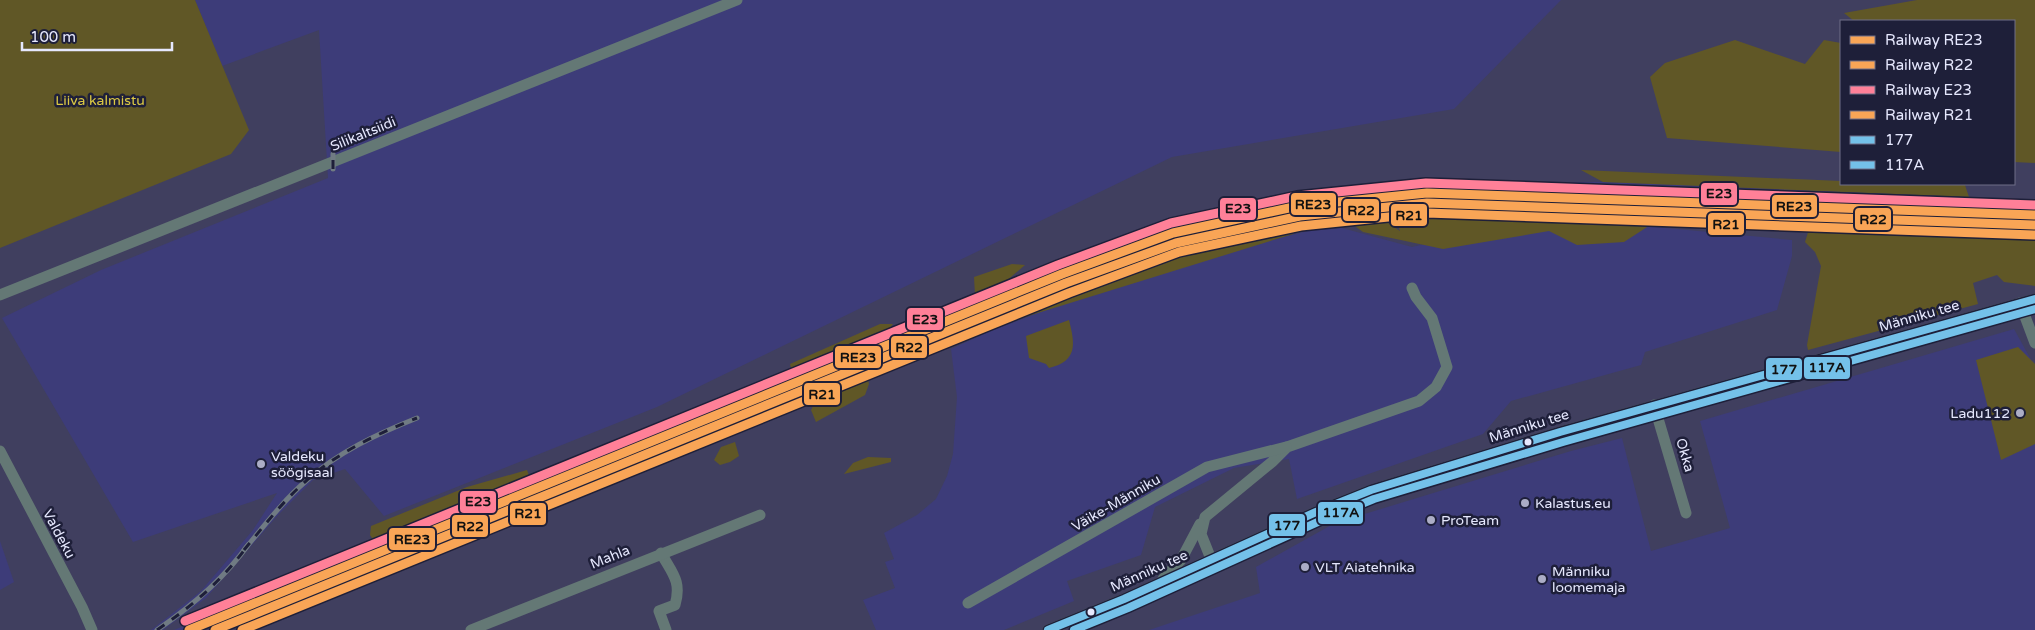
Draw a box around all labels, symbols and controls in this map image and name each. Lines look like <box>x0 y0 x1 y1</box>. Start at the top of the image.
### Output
scale bar <box>22 20 172 52</box>
legend <box>1840 20 2015 185</box>
text: 100 m <box>30 28 76 46</box>
text: Railway RE23 <box>1885 31 1983 49</box>
text: Railway R22 <box>1885 56 1973 74</box>
text: Railway E23 <box>1885 81 1972 99</box>
park label: Liiva kalmistu <box>55 92 145 109</box>
text: Railway R21 <box>1885 106 1973 124</box>
street label: Silikaltsiidi <box>328 113 398 155</box>
text: 177 <box>1885 131 1913 149</box>
text: 117A <box>1885 156 1924 174</box>
line badge: E23 <box>1700 182 1738 206</box>
text: E23 <box>1706 185 1732 202</box>
line badge: RE23 <box>1290 192 1337 216</box>
line badge: RE23 <box>1771 194 1818 218</box>
text: RE23 <box>1295 196 1331 213</box>
line badge: E23 <box>1219 197 1257 221</box>
line badge: R22 <box>1342 198 1380 222</box>
text: RE23 <box>1776 198 1812 215</box>
text: E23 <box>1225 200 1251 217</box>
text: R22 <box>1347 202 1375 219</box>
line badge: R21 <box>1390 203 1428 227</box>
text: R21 <box>1395 207 1423 224</box>
line badge: R22 <box>1854 207 1892 231</box>
text: R22 <box>1859 211 1887 228</box>
line badge: R21 <box>1707 212 1745 236</box>
text: R21 <box>1712 216 1740 233</box>
street label: Männiku tee <box>1877 296 1961 336</box>
line badge: E23 <box>906 307 944 331</box>
text: E23 <box>912 311 938 328</box>
line badge: R22 <box>890 335 928 359</box>
text: R22 <box>895 339 923 356</box>
line badge: RE23 <box>834 345 882 369</box>
text: RE23 <box>840 349 876 366</box>
line badge: 117A <box>1803 356 1851 380</box>
line badge: 177 <box>1765 357 1803 381</box>
text: 117A <box>1809 359 1846 376</box>
text: 177 <box>1771 361 1797 378</box>
line badge: R21 <box>803 382 841 406</box>
text: R21 <box>808 386 836 403</box>
place label: Ladu112 <box>1950 405 2010 422</box>
street label: Männiku tee <box>1487 406 1571 446</box>
marker: Ladu112 <box>2014 407 2026 419</box>
street label: Okka <box>1672 436 1698 474</box>
unlabelled marker <box>1523 437 1533 447</box>
place label: Valdeku söögisaal <box>271 448 333 481</box>
marker: Valdeku söögisaal <box>255 458 267 470</box>
street label: Väike-Männiku <box>1069 471 1163 535</box>
line badge: E23 <box>459 490 497 514</box>
text: E23 <box>465 493 491 510</box>
place label: Kalastus.eu <box>1535 495 1611 512</box>
marker: Kalastus.eu <box>1519 497 1531 509</box>
line badge: 117A <box>1317 501 1364 525</box>
line badge: R21 <box>509 502 547 526</box>
text: 117A <box>1323 504 1360 521</box>
text: R21 <box>514 505 542 522</box>
street label: Valdeku <box>39 507 79 561</box>
place label: ProTeam <box>1441 512 1499 529</box>
line badge: 177 <box>1268 513 1306 537</box>
line badge: R22 <box>451 514 489 538</box>
marker: ProTeam <box>1425 514 1437 526</box>
text: 177 <box>1274 517 1300 534</box>
text: R22 <box>456 518 484 535</box>
line badge: RE23 <box>388 527 436 551</box>
text: RE23 <box>394 531 430 548</box>
street label: Mahla <box>588 541 632 573</box>
street label: Männiku tee <box>1108 546 1190 596</box>
place label: VLT Aiatehnika <box>1315 559 1415 576</box>
marker: VLT Aiatehnika <box>1299 561 1311 573</box>
place label: Männiku loomemaja <box>1552 563 1625 596</box>
marker: Männiku loomemaja <box>1536 573 1548 585</box>
unlabelled marker <box>1086 607 1096 617</box>

